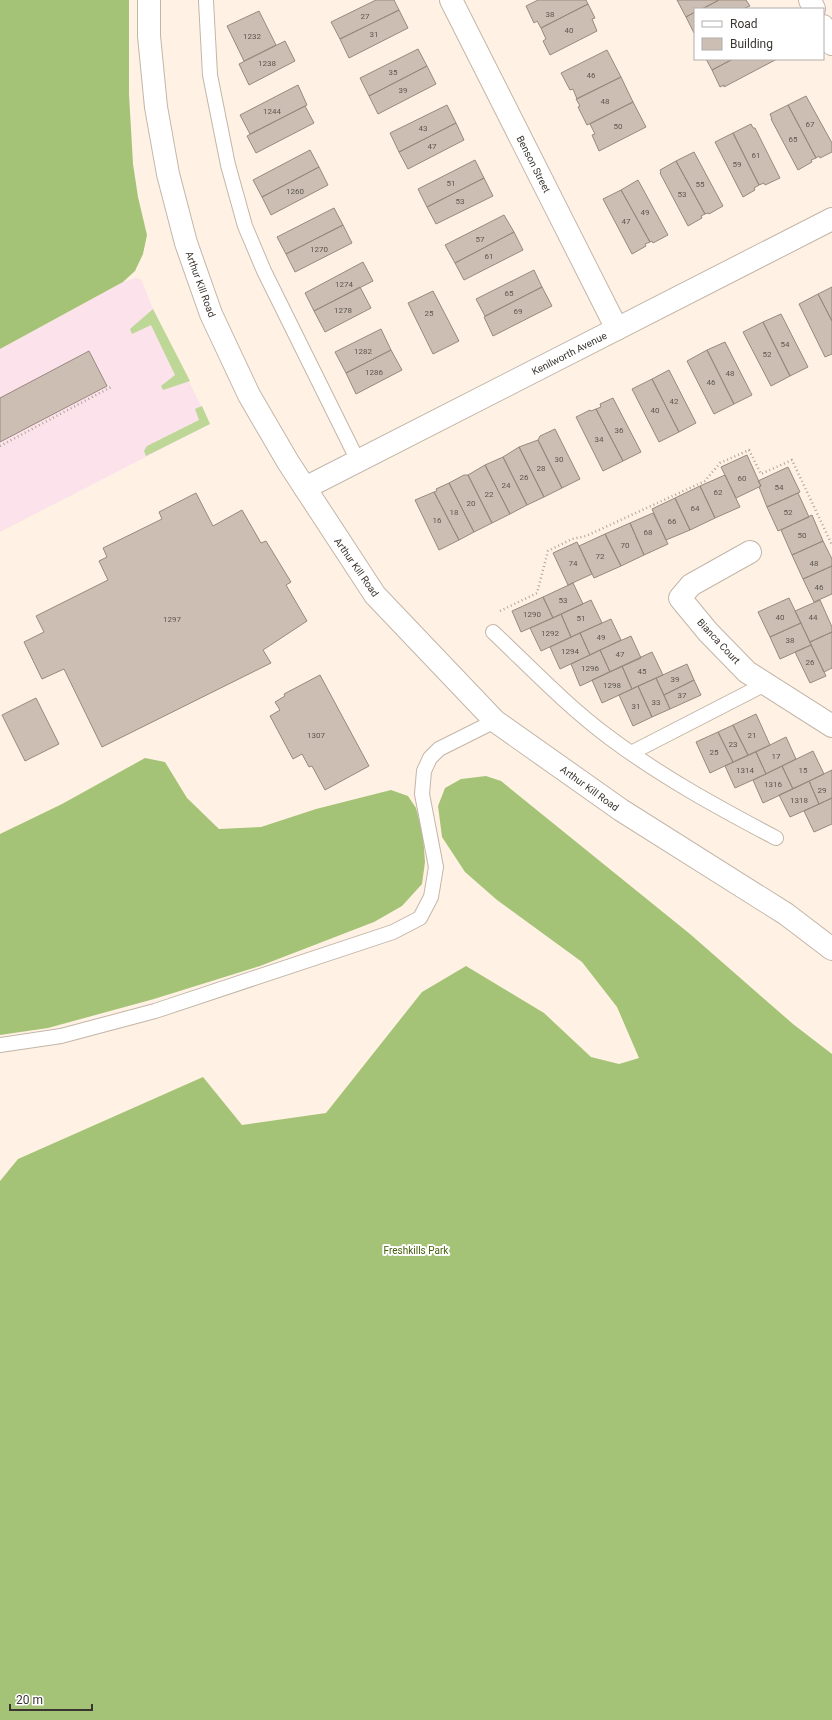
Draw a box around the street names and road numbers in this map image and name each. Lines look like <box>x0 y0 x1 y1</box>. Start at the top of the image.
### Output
street label: Benson Street <box>515 134 553 194</box>
street label: Arthur Kill Road <box>184 250 218 319</box>
street label: Kenilworth Avenue <box>530 330 609 377</box>
street label: Arthur Kill Road <box>332 536 381 599</box>
street label: Bianca Court <box>695 617 742 666</box>
street label: Arthur Kill Road <box>558 764 621 813</box>

